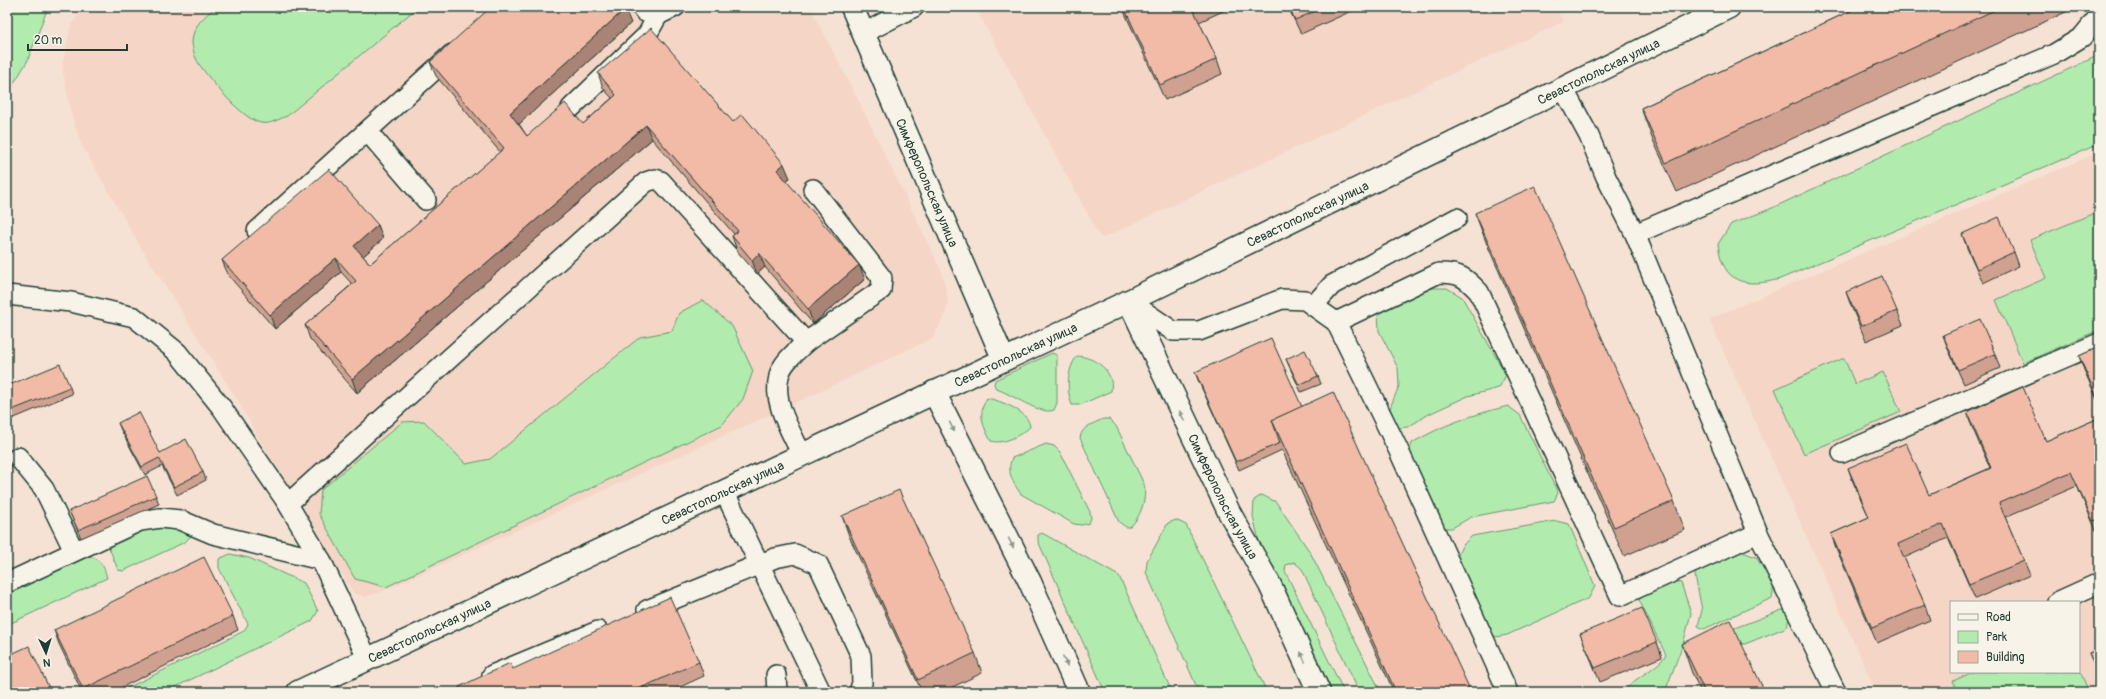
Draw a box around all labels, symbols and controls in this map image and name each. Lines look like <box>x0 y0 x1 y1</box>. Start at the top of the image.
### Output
scale bar <box>28 26 127 52</box>
text: 20 m <box>34 33 63 48</box>
street label: Севастопольская улица <box>1535 35 1662 109</box>
street label: Симферопольская улица <box>892 116 961 250</box>
street label: Севастопольская улица <box>1244 178 1371 251</box>
street label: Севастопольская улица <box>952 320 1080 391</box>
one-way arrow <box>1179 410 1185 421</box>
one-way arrow <box>949 421 955 433</box>
street label: Симферопольская улица <box>1184 432 1261 562</box>
street label: Севастопольская улица <box>659 457 787 529</box>
one-way arrow <box>1007 537 1014 548</box>
street label: Севастопольская улица <box>366 595 494 667</box>
legend <box>1950 601 2080 673</box>
text: Road <box>1986 610 2011 625</box>
text: Park <box>1986 630 2007 645</box>
north arrow <box>26 633 66 673</box>
text: Building <box>1986 650 2025 665</box>
one-way arrow <box>1300 651 1306 662</box>
one-way arrow <box>1062 655 1068 666</box>
text: N <box>42 656 51 669</box>

